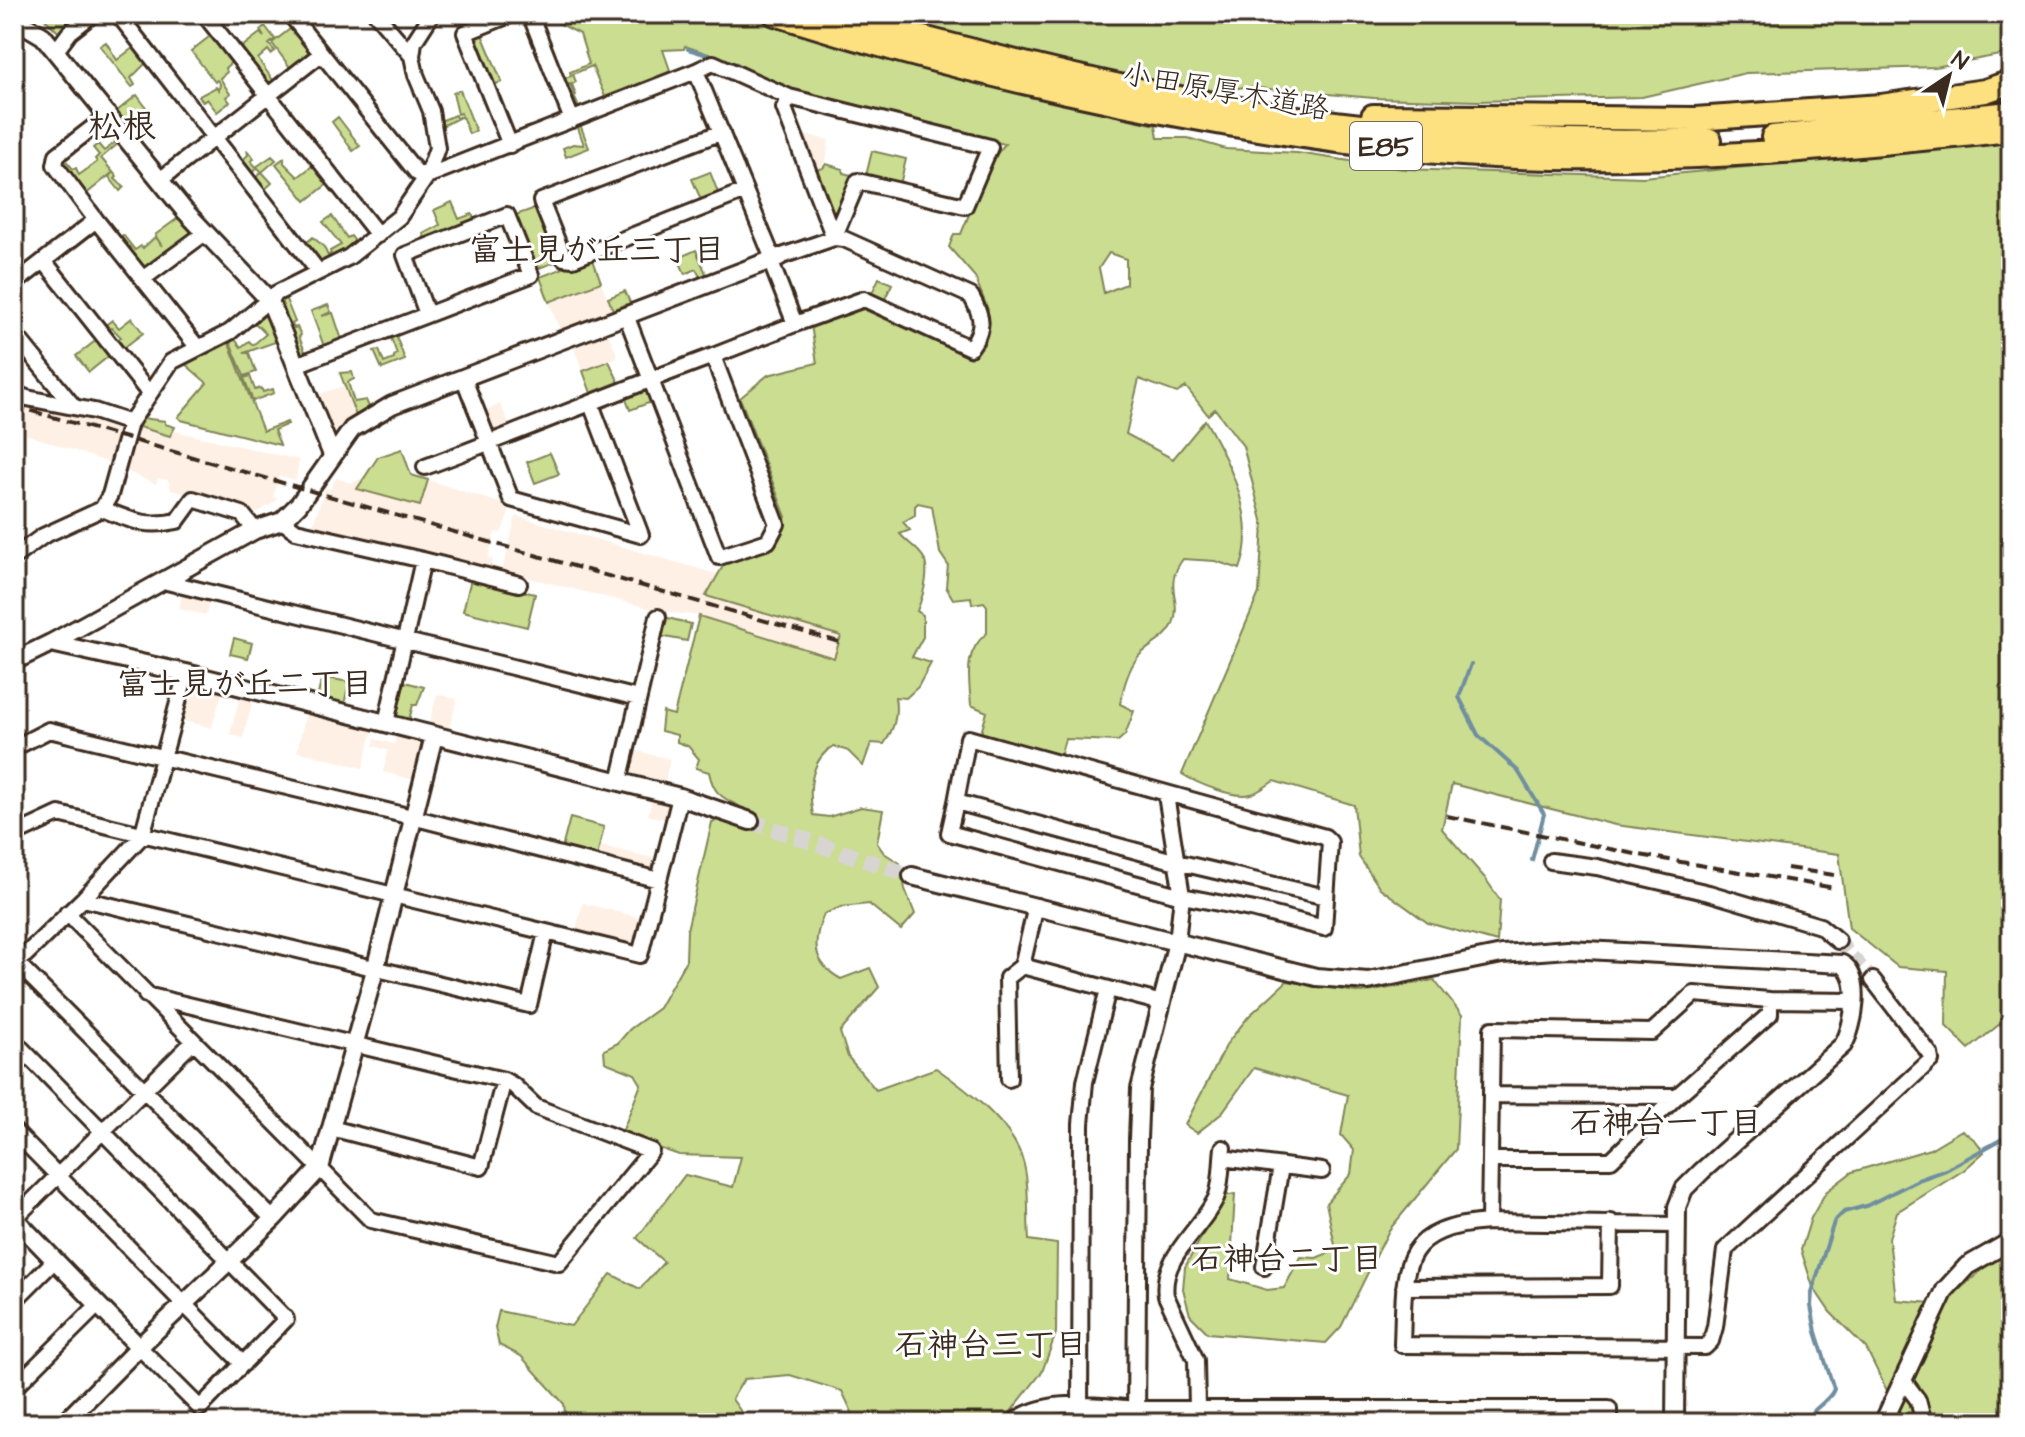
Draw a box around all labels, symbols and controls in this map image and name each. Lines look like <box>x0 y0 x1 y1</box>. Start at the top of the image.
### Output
north arrow <box>1909 36 1989 116</box>
text: N <box>1945 44 1974 78</box>
street label: 小田原厚木道路 <box>1119 53 1333 131</box>
district label: 松根 <box>88 103 156 151</box>
road number: E85 <box>1350 122 1422 170</box>
district label: 富士見が丘三丁目 <box>469 228 725 273</box>
district label: 富士見が丘二丁目 <box>117 662 373 707</box>
district label: 石神台一丁目 <box>1570 1101 1762 1146</box>
district label: 石神台二丁目 <box>1191 1237 1383 1282</box>
district label: 石神台三丁目 <box>895 1323 1087 1368</box>

